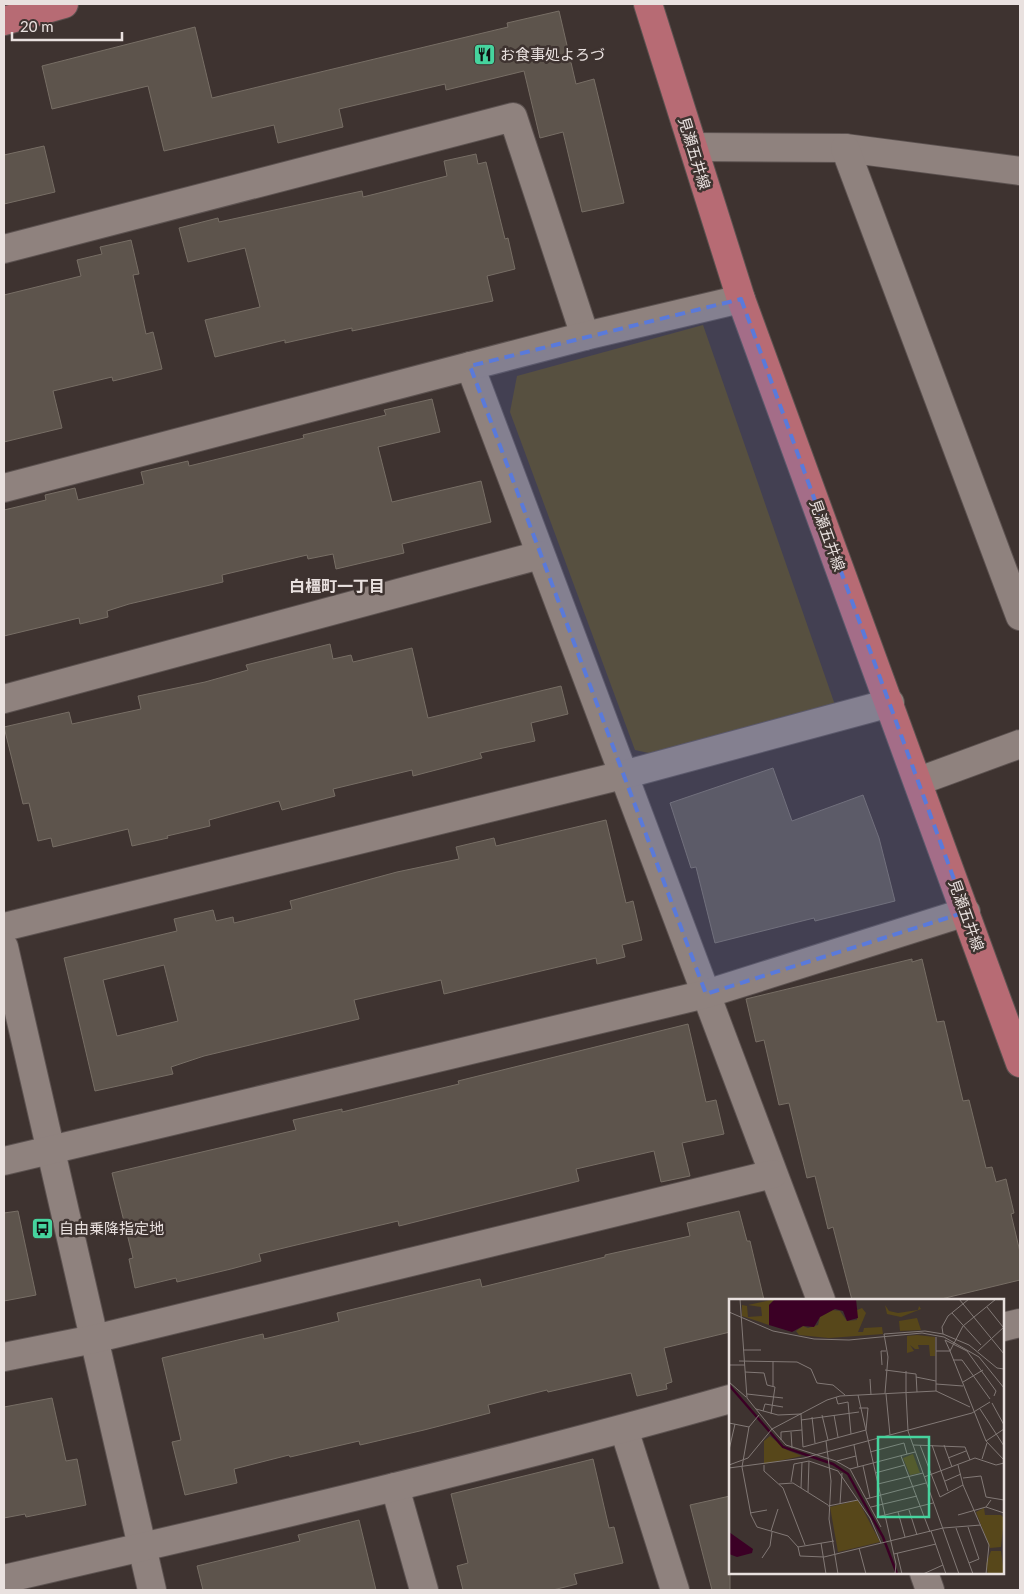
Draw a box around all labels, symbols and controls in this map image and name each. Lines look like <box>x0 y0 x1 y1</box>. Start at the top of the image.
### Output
scale bar <box>12 10 122 42</box>
text: 20 m <box>20 17 54 35</box>
restaurant icon: お食事処よろづ <box>472 42 496 66</box>
place label: お食事処よろづ <box>500 45 605 63</box>
street label: 見瀬五井線 <box>675 114 715 192</box>
street label: 見瀬五井線 <box>807 497 849 573</box>
district label: 白橿町一丁目 <box>289 576 385 595</box>
street label: 見瀬五井線 <box>946 877 988 953</box>
bus stop icon: 自由乗降指定地 <box>31 1216 55 1240</box>
place label: 自由乗降指定地 <box>59 1219 164 1237</box>
inset map <box>729 1299 1004 1574</box>

